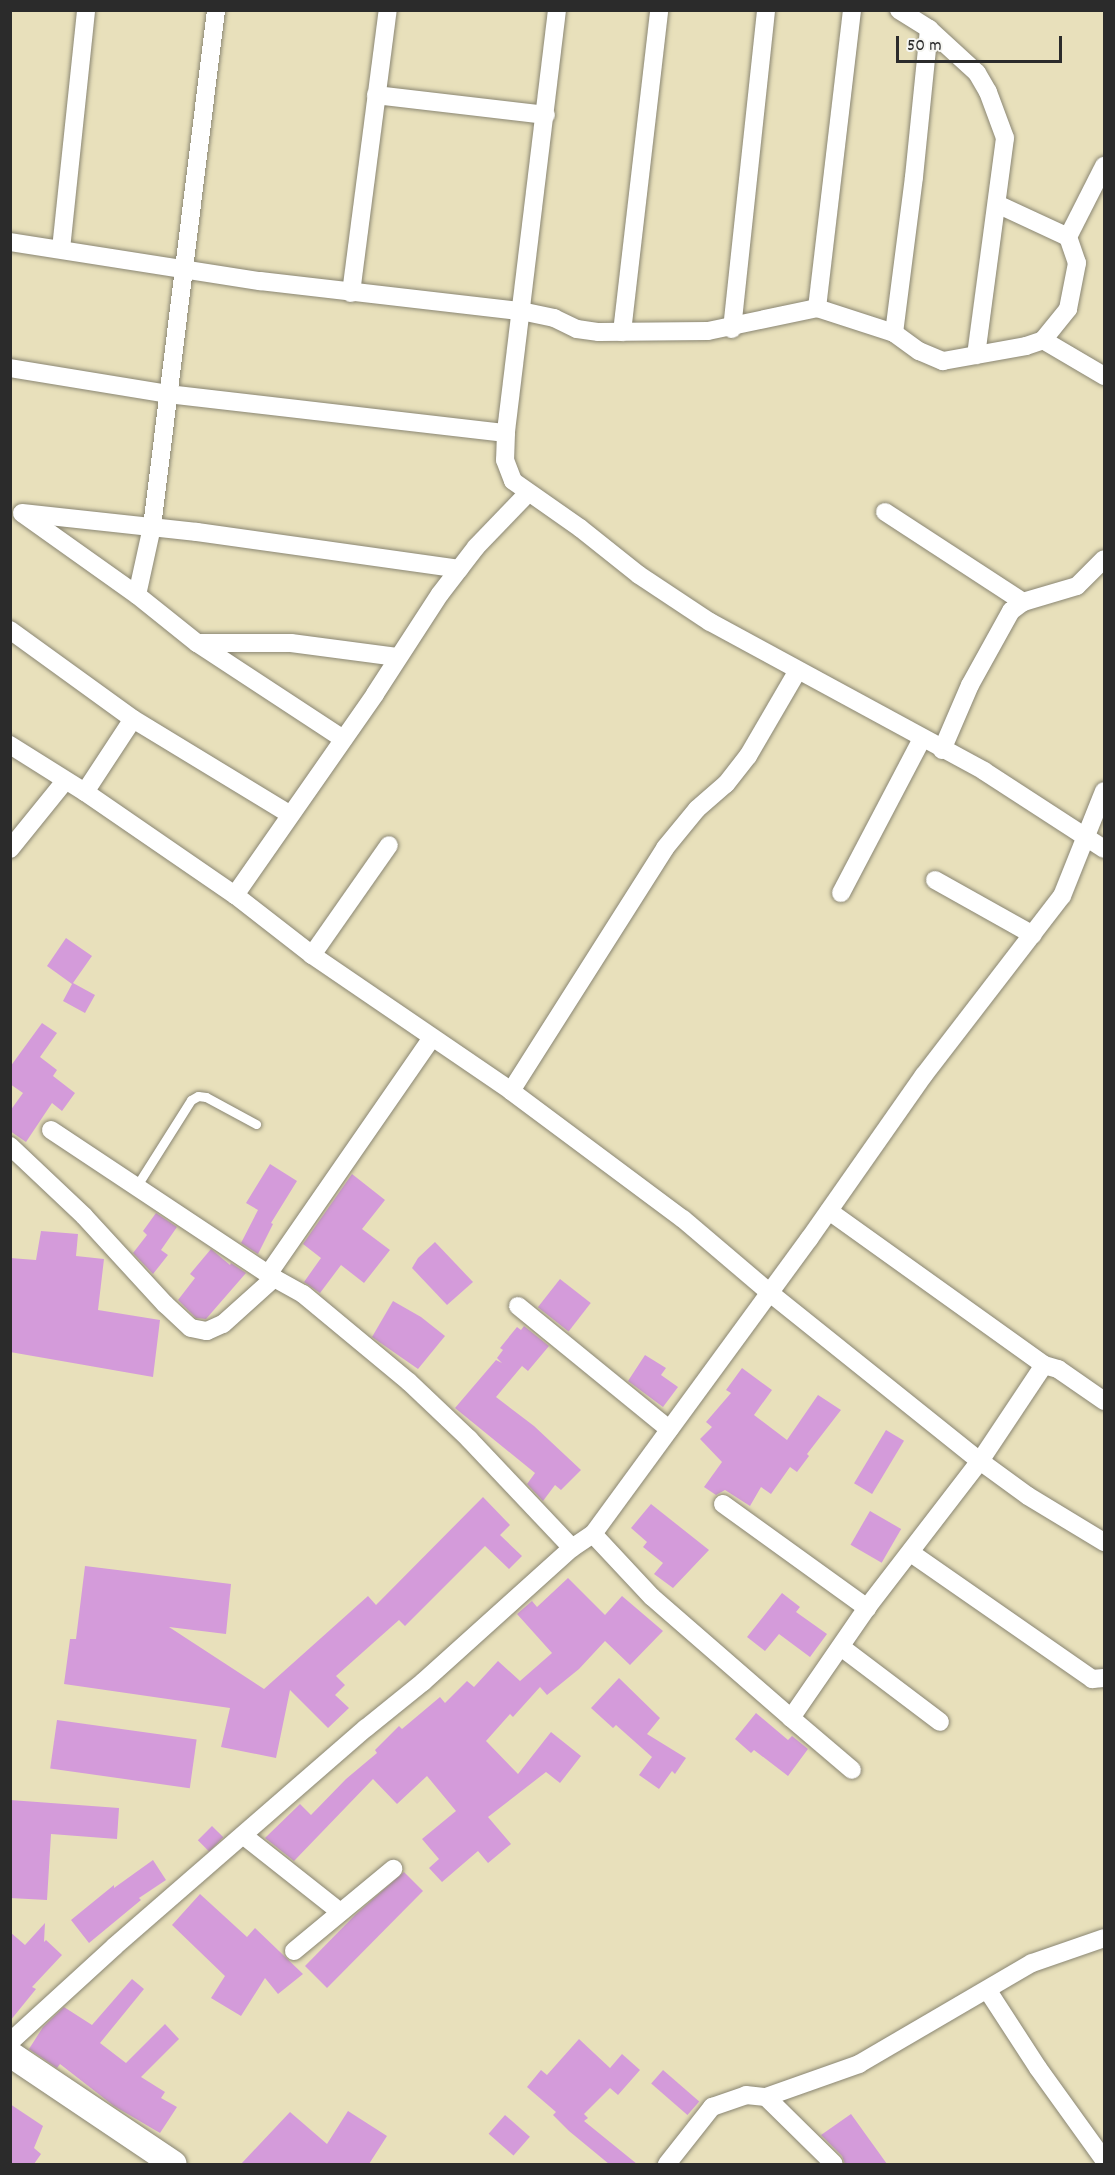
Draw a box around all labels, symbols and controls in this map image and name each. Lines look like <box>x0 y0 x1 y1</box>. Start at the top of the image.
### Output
scale bar <box>899 24 1066 62</box>
text: 50 m <box>907 34 942 59</box>

